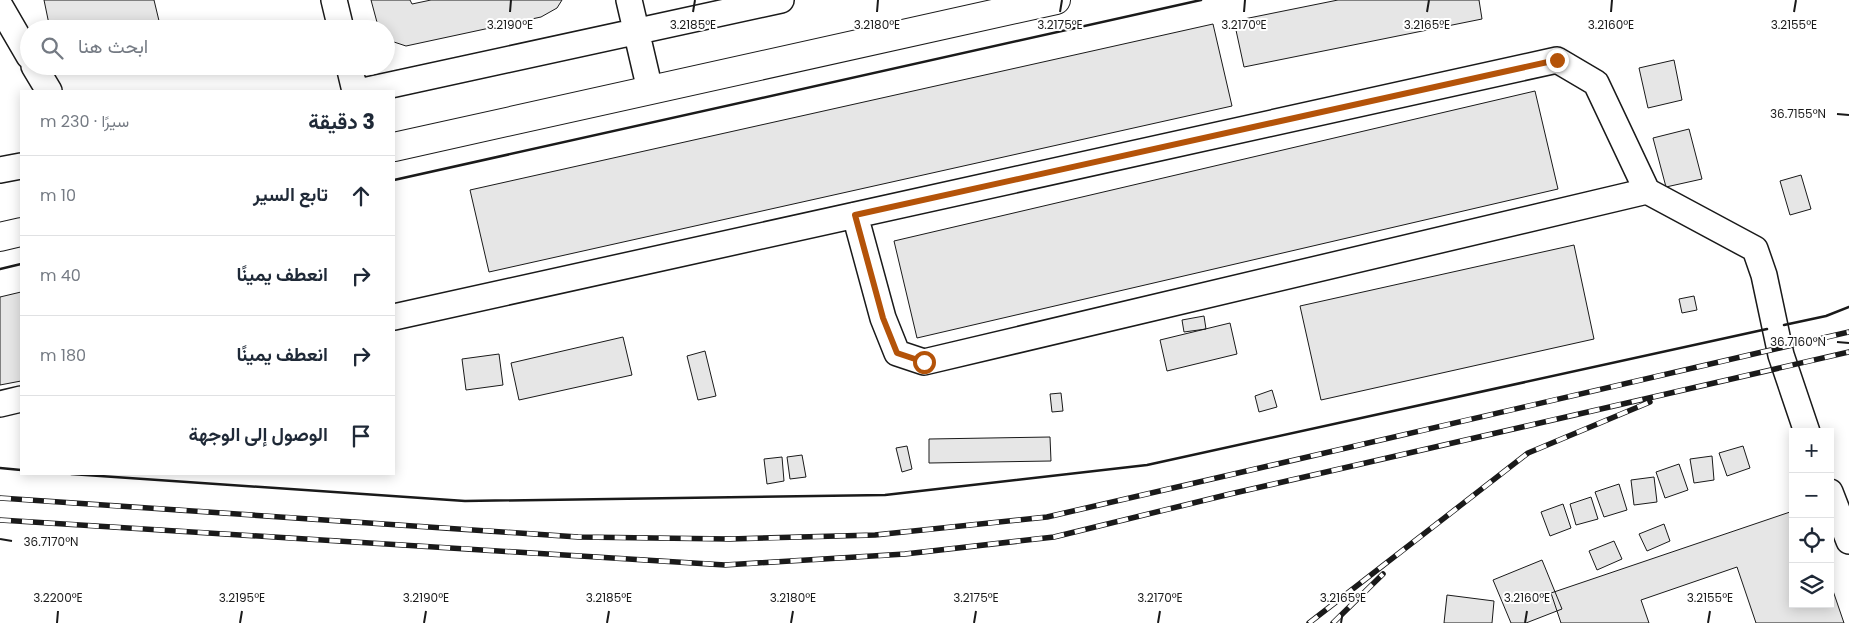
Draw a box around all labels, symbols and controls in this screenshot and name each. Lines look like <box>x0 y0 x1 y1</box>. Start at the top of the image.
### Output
text: 3.2190°E <box>487 16 533 33</box>
text: 3.2185°E <box>670 16 716 33</box>
text: 3.2180°E <box>854 16 900 33</box>
text: 3.2175°E <box>1037 16 1083 33</box>
text: 3.2170°E <box>1221 16 1267 33</box>
text: 3.2165°E <box>1404 16 1450 33</box>
text: 3.2160°E <box>1588 16 1634 33</box>
text: 3.2155°E <box>1771 16 1817 33</box>
search box <box>20 20 395 75</box>
text: ابحث هنا <box>78 33 148 60</box>
icon: search <box>38 34 66 62</box>
route end <box>1546 49 1569 72</box>
text: 36.7155°N <box>1770 105 1826 122</box>
text: 3 دقيقة <box>308 107 375 136</box>
text: سيرًا · 230 m <box>40 110 129 133</box>
text: تابع السير <box>253 181 328 208</box>
icon: ahead <box>347 182 375 210</box>
text: 10 m <box>40 184 76 207</box>
text: انعطف يمينًا <box>236 261 328 288</box>
icon: right <box>347 262 375 290</box>
text: 40 m <box>40 264 81 287</box>
text: 36.7160°N <box>1770 333 1826 350</box>
text: انعطف يمينًا <box>236 341 328 368</box>
icon: right <box>347 342 375 370</box>
text: 180 m <box>40 344 86 367</box>
route start <box>913 351 936 374</box>
text: الوصول إلى الوجهة <box>189 421 328 448</box>
icon: arrive <box>347 422 375 450</box>
map controls <box>1789 428 1834 608</box>
button: + <box>1789 428 1834 473</box>
button: − <box>1789 473 1834 518</box>
button: locate <box>1789 518 1834 563</box>
text: 36.7170°N <box>23 533 79 550</box>
button: layers <box>1789 563 1834 608</box>
text: 3.2200°E <box>33 589 83 606</box>
text: 3.2195°E <box>219 589 265 606</box>
text: 3.2190°E <box>403 589 449 606</box>
text: 3.2185°E <box>586 589 632 606</box>
text: 3.2180°E <box>770 589 816 606</box>
text: 3.2175°E <box>953 589 999 606</box>
text: 3.2170°E <box>1137 589 1183 606</box>
text: 3.2165°E <box>1320 589 1366 606</box>
text: 3.2160°E <box>1504 589 1550 606</box>
text: 3.2155°E <box>1687 589 1733 606</box>

